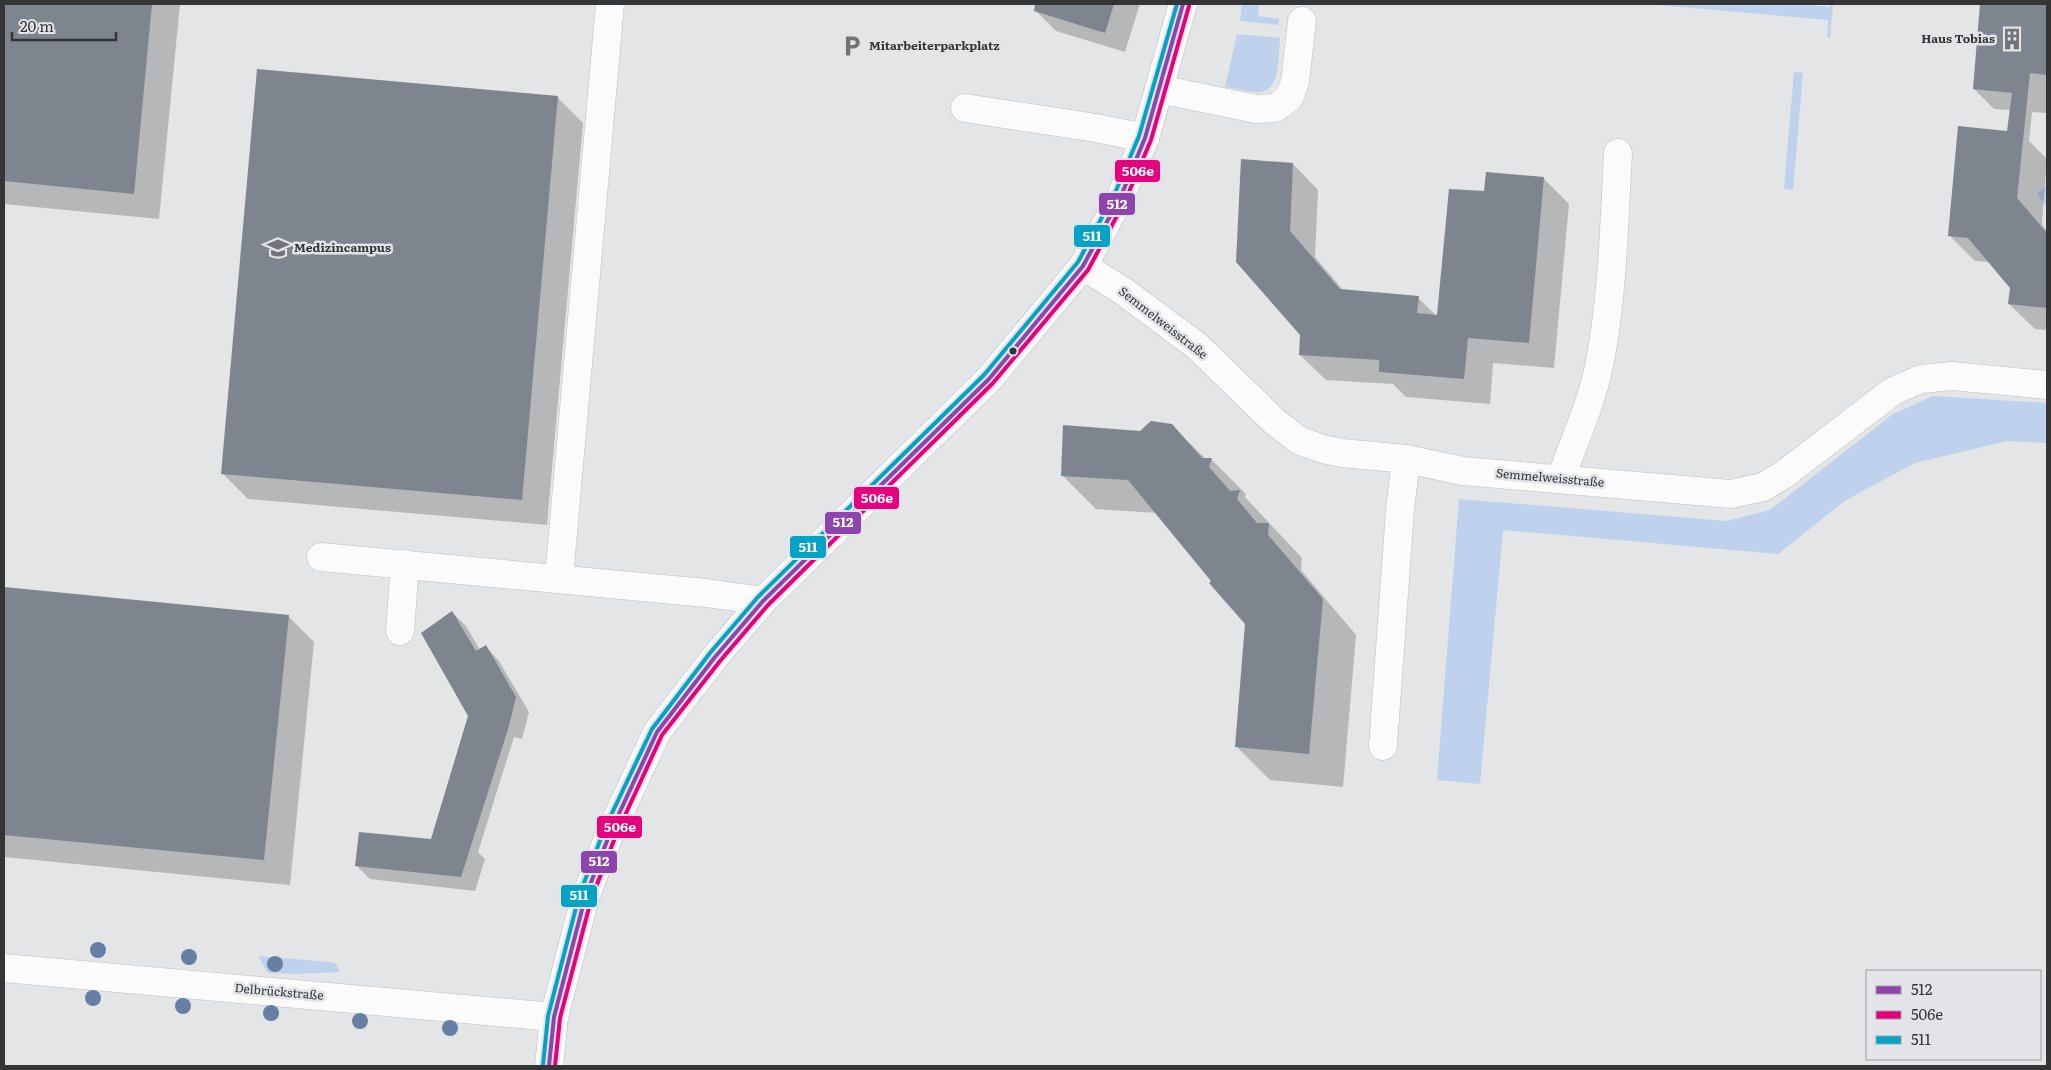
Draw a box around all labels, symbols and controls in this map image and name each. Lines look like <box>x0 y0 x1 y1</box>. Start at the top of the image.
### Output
scale bar <box>12 10 116 42</box>
text: 20 m <box>20 14 54 37</box>
building icon: Haus Tobias <box>1999 26 2025 52</box>
place label: Haus Tobias <box>1921 29 1995 47</box>
parking icon: Mitarbeiterparkplatz <box>839 33 865 59</box>
place label: Mitarbeiterparkplatz <box>869 36 1000 54</box>
line badge: 506e <box>1114 159 1161 183</box>
text: 506e <box>1122 160 1154 180</box>
line badge: 512 <box>1098 192 1136 216</box>
text: 512 <box>1107 193 1128 213</box>
line badge: 511 <box>1073 224 1111 248</box>
text: 511 <box>1082 225 1102 245</box>
school or university icon: Medizincampus <box>265 235 291 261</box>
place label: Medizincampus <box>294 238 391 256</box>
street label: Semmelweisstraße <box>1115 282 1212 363</box>
unlabelled marker <box>1008 346 1018 356</box>
street label: Semmelweisstraße <box>1495 463 1605 491</box>
line badge: 506e <box>853 486 900 510</box>
text: 506e <box>861 487 893 507</box>
line badge: 512 <box>824 511 862 535</box>
text: 512 <box>833 511 854 531</box>
line badge: 511 <box>789 535 827 559</box>
text: 511 <box>798 536 818 556</box>
line badge: 506e <box>596 815 643 839</box>
text: 506e <box>604 816 636 836</box>
line badge: 512 <box>580 850 618 874</box>
text: 512 <box>589 850 610 870</box>
line badge: 511 <box>560 884 598 908</box>
text: 511 <box>569 884 589 904</box>
legend <box>1866 970 2041 1060</box>
text: 512 <box>1911 977 1933 1000</box>
street label: Delbrückstraße <box>234 978 324 1004</box>
text: 506e <box>1911 1002 1943 1025</box>
text: 511 <box>1911 1027 1931 1050</box>

